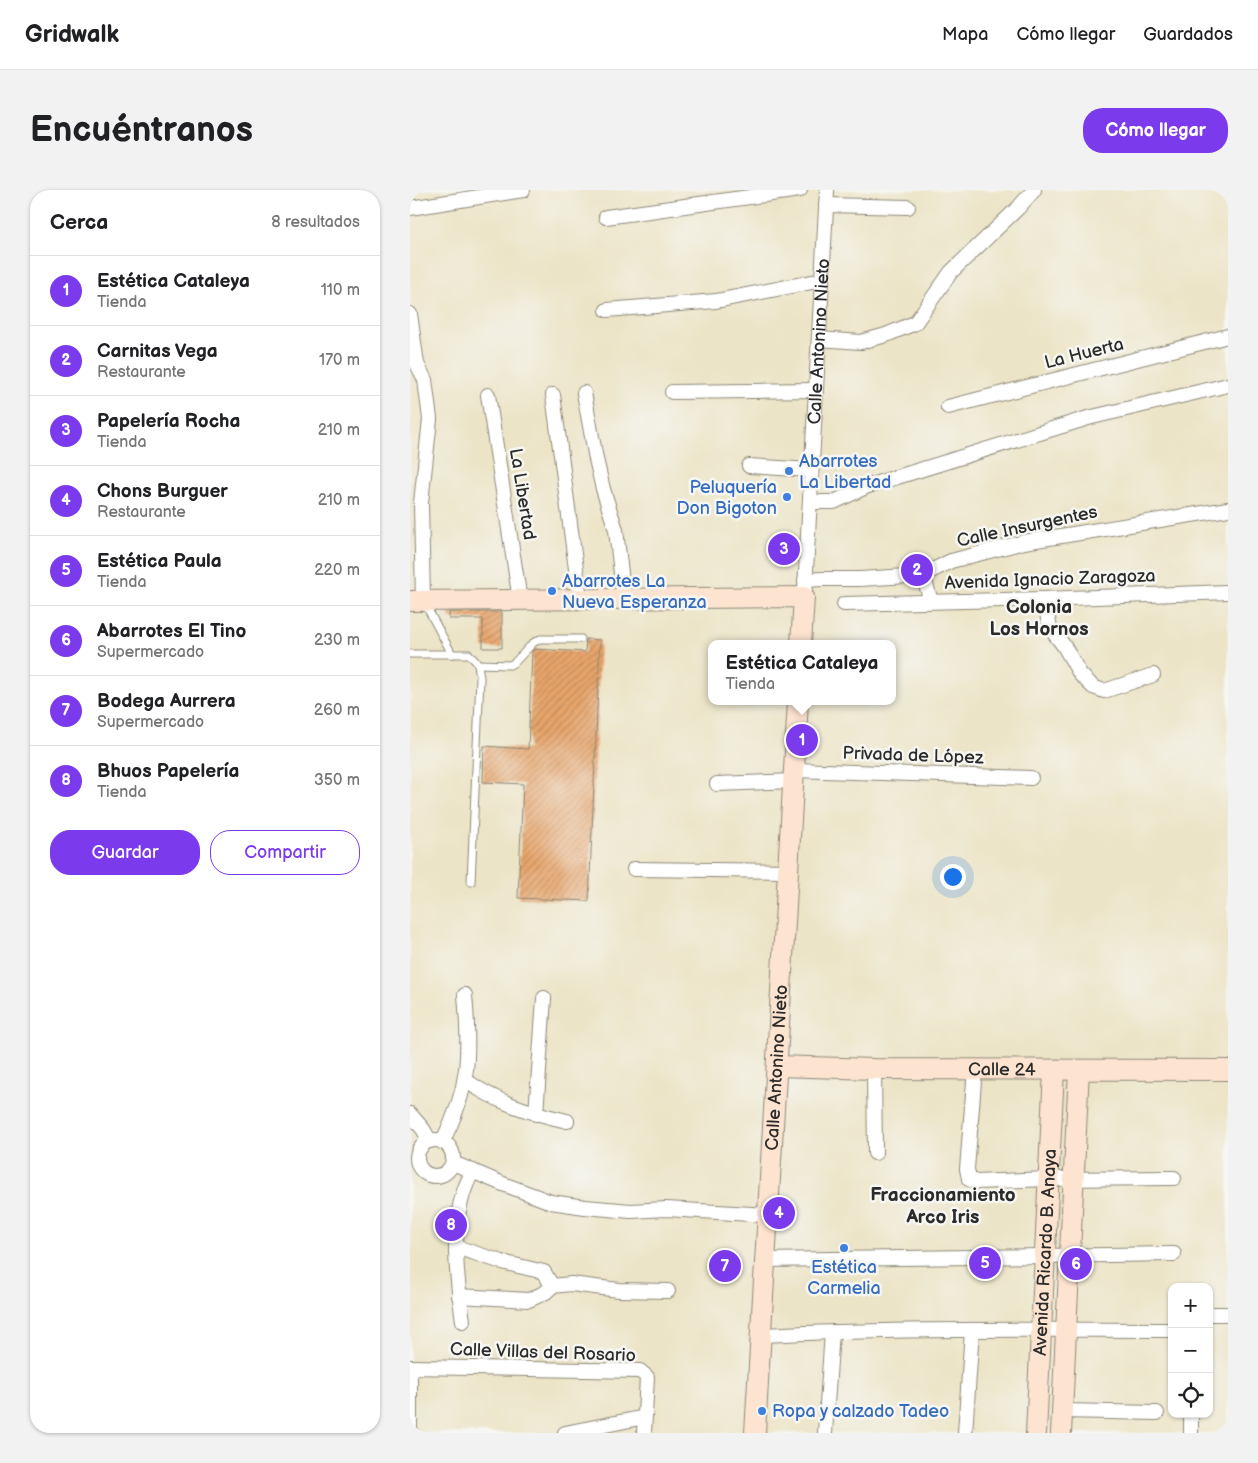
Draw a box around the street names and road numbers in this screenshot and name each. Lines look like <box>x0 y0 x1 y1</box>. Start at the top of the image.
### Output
street label: Calle Antonino Nieto <box>804 258 834 425</box>
street label: La Huerta <box>1042 334 1126 373</box>
street label: La Libertad <box>505 447 540 541</box>
street label: Calle Insurgentes <box>955 501 1099 552</box>
street label: Avenida Ignacio Zaragoza <box>944 565 1156 594</box>
street label: Privada de López <box>842 743 984 768</box>
street label: Calle Antonino Nieto <box>762 984 792 1151</box>
street label: Calle 24 <box>968 1059 1036 1080</box>
street label: Avenida Ricardo B. Anaya <box>1030 1148 1061 1356</box>
street label: Calle Villas del Rosario <box>450 1339 636 1366</box>

